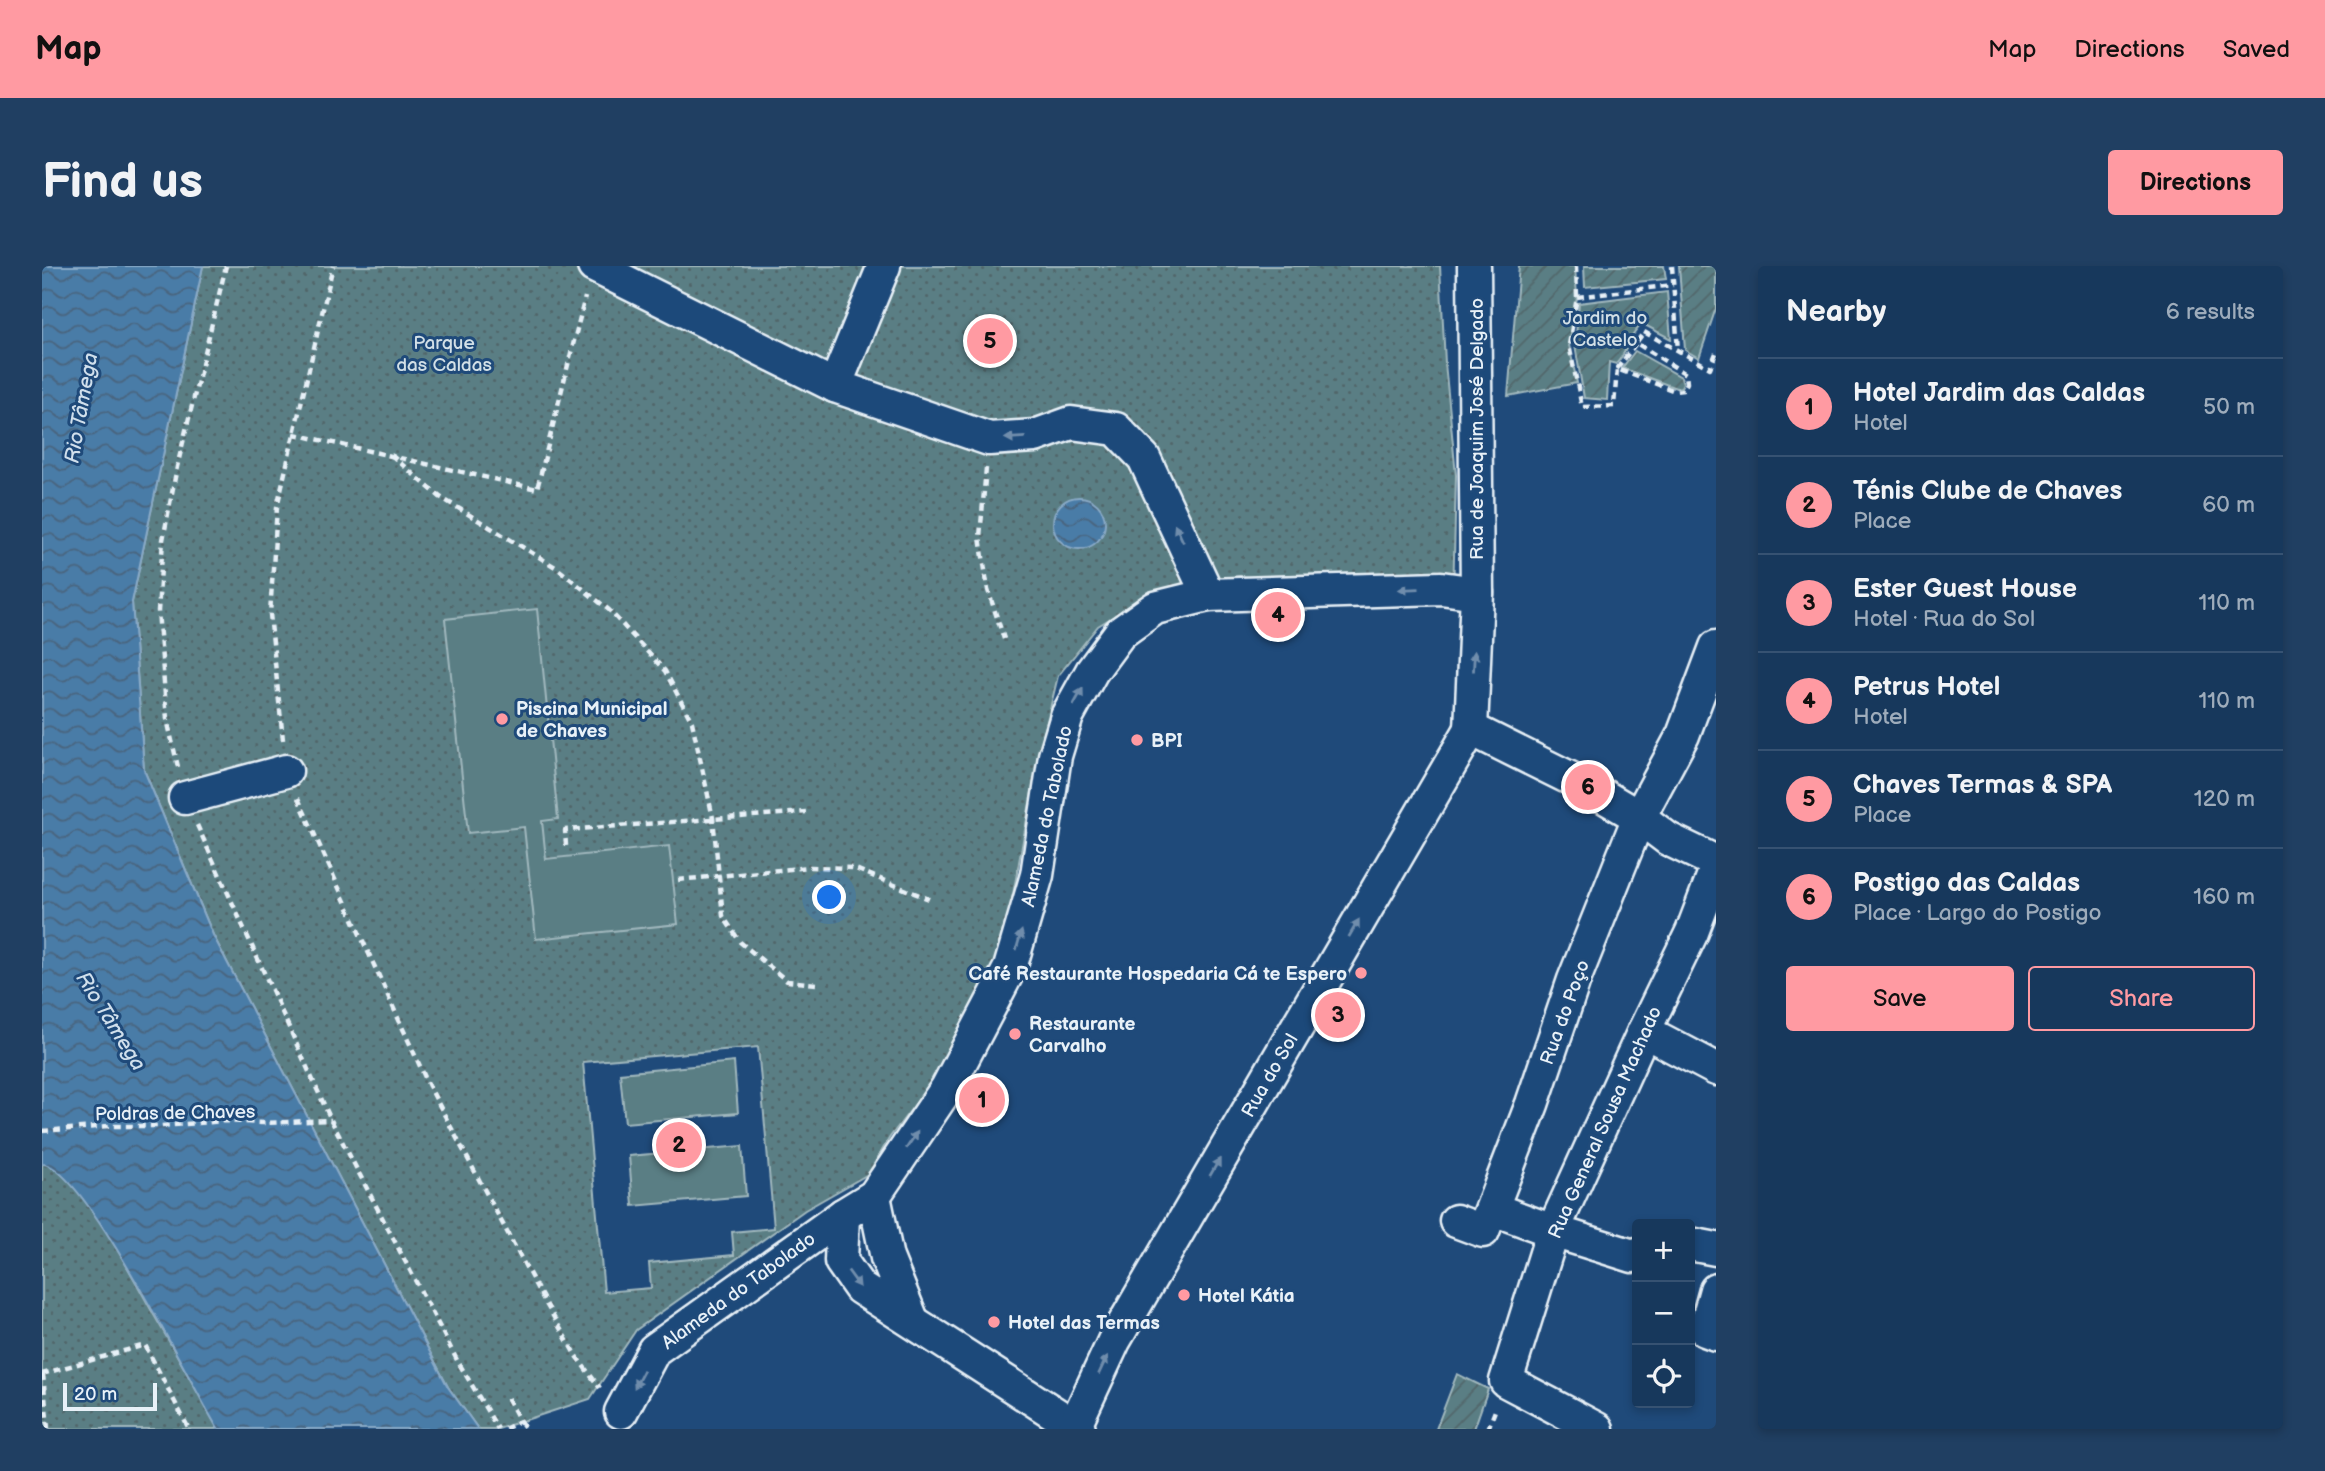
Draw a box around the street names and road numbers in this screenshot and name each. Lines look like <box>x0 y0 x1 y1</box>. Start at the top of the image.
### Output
street label: Rua de Joaquim José Delgado <box>1466 298 1489 560</box>
street label: Alameda do Tabolado <box>1017 724 1078 909</box>
street label: Rua do Poço <box>1536 957 1595 1068</box>
street label: Rua General Sousa Machado <box>1544 1003 1667 1242</box>
street label: Rua do Sol <box>1237 1030 1303 1122</box>
street label: Poldras de Chaves <box>95 1101 255 1126</box>
street label: Alameda do Tabolado <box>657 1228 820 1355</box>

